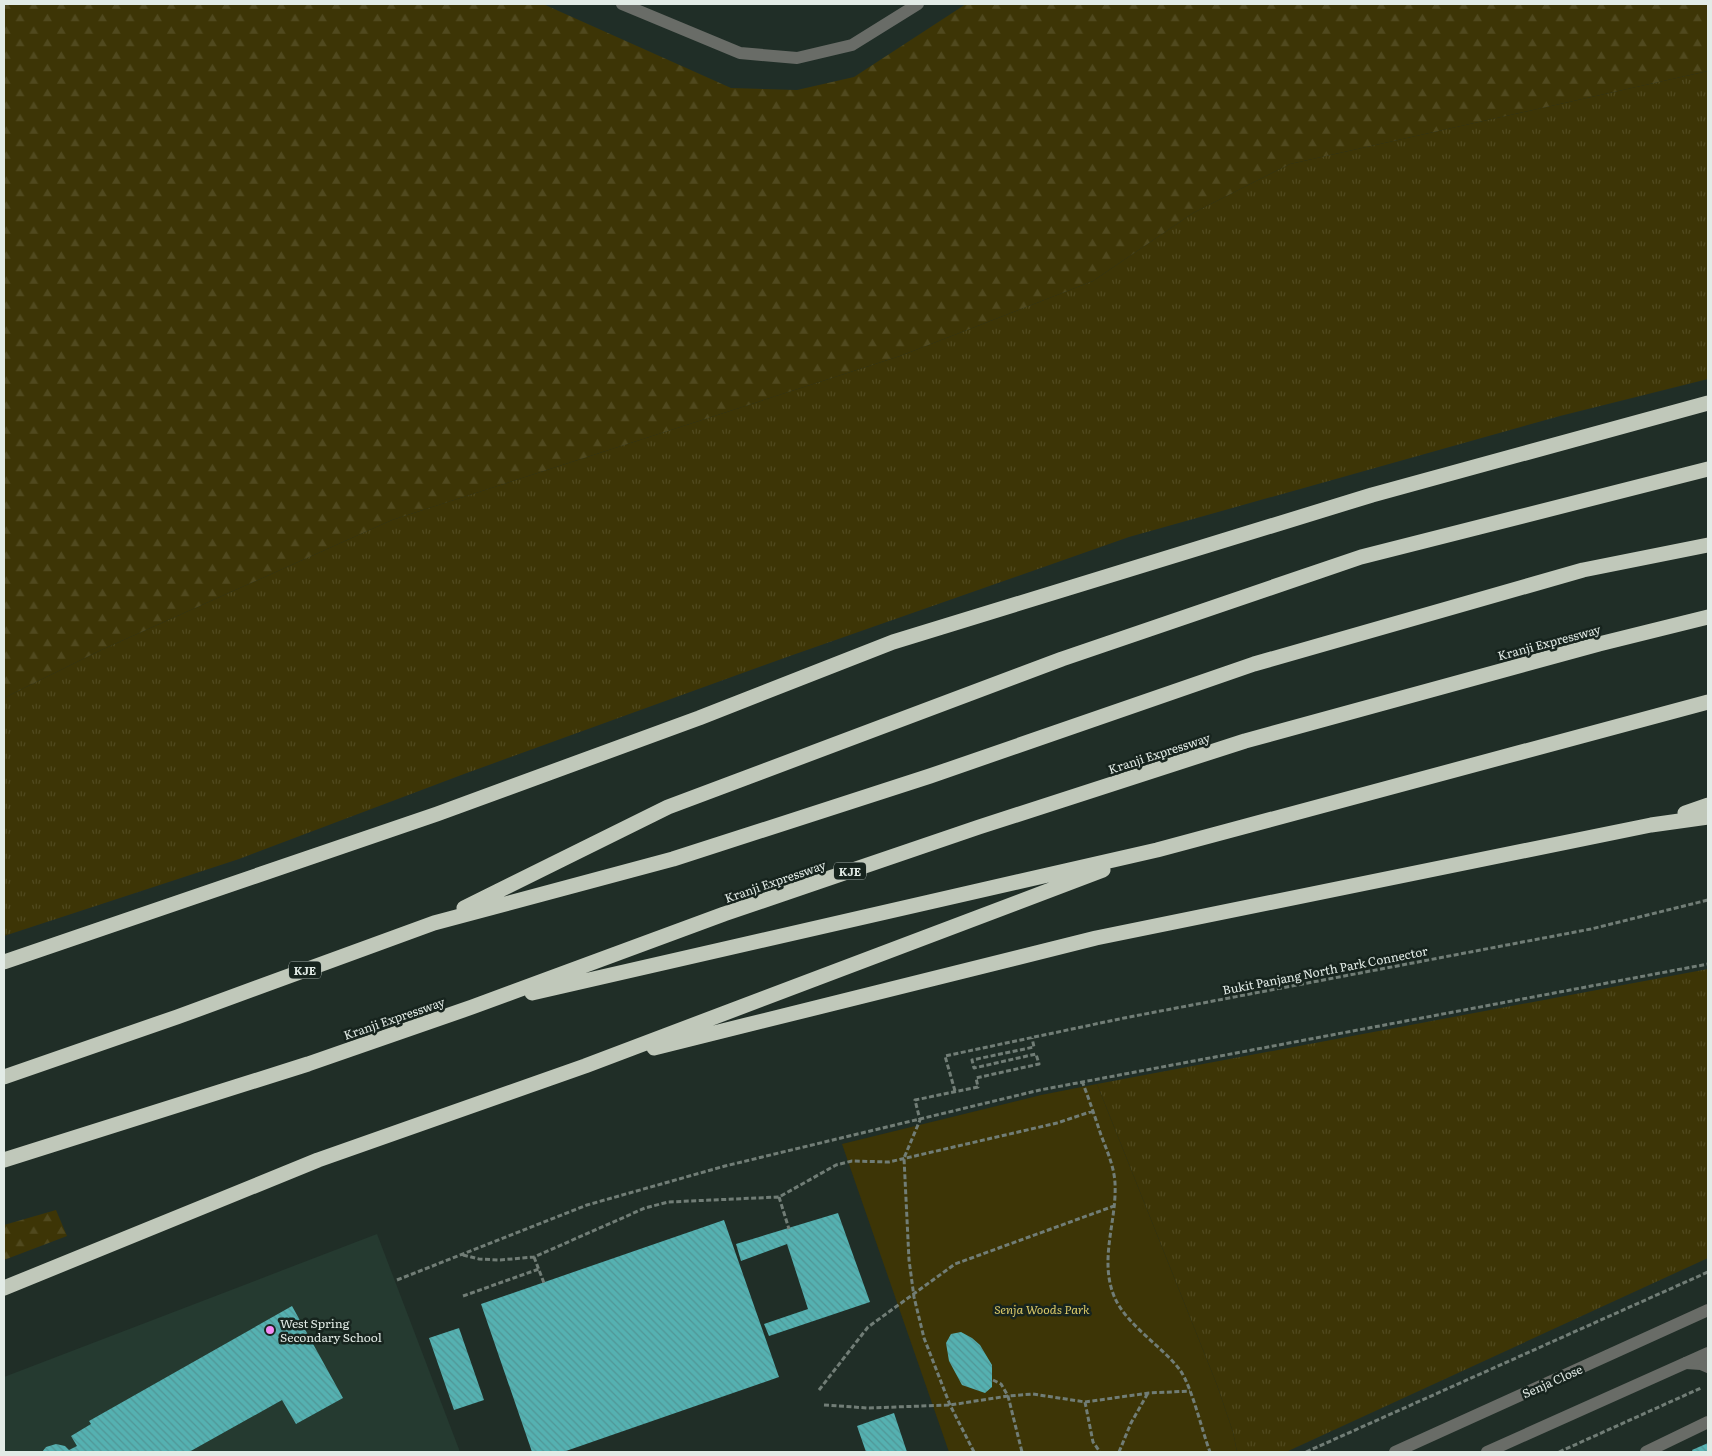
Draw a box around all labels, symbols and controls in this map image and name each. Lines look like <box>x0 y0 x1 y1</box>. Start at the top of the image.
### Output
street label: Kranji Expressway <box>1495 620 1603 664</box>
street label: Kranji Expressway <box>1106 728 1212 778</box>
street label: Kranji Expressway <box>722 855 828 907</box>
road number: KJE <box>834 862 866 879</box>
street label: Bukit Panjang North Park Connector <box>1221 941 1429 999</box>
road number: KJE <box>289 962 321 978</box>
street label: Kranji Expressway <box>341 992 447 1044</box>
park label: Senja Woods Park <box>994 1300 1090 1318</box>
place label: West Spring Secondary School <box>280 1314 382 1346</box>
marker: West Spring Secondary School <box>264 1324 276 1336</box>
street label: Senja Close <box>1519 1360 1585 1402</box>

